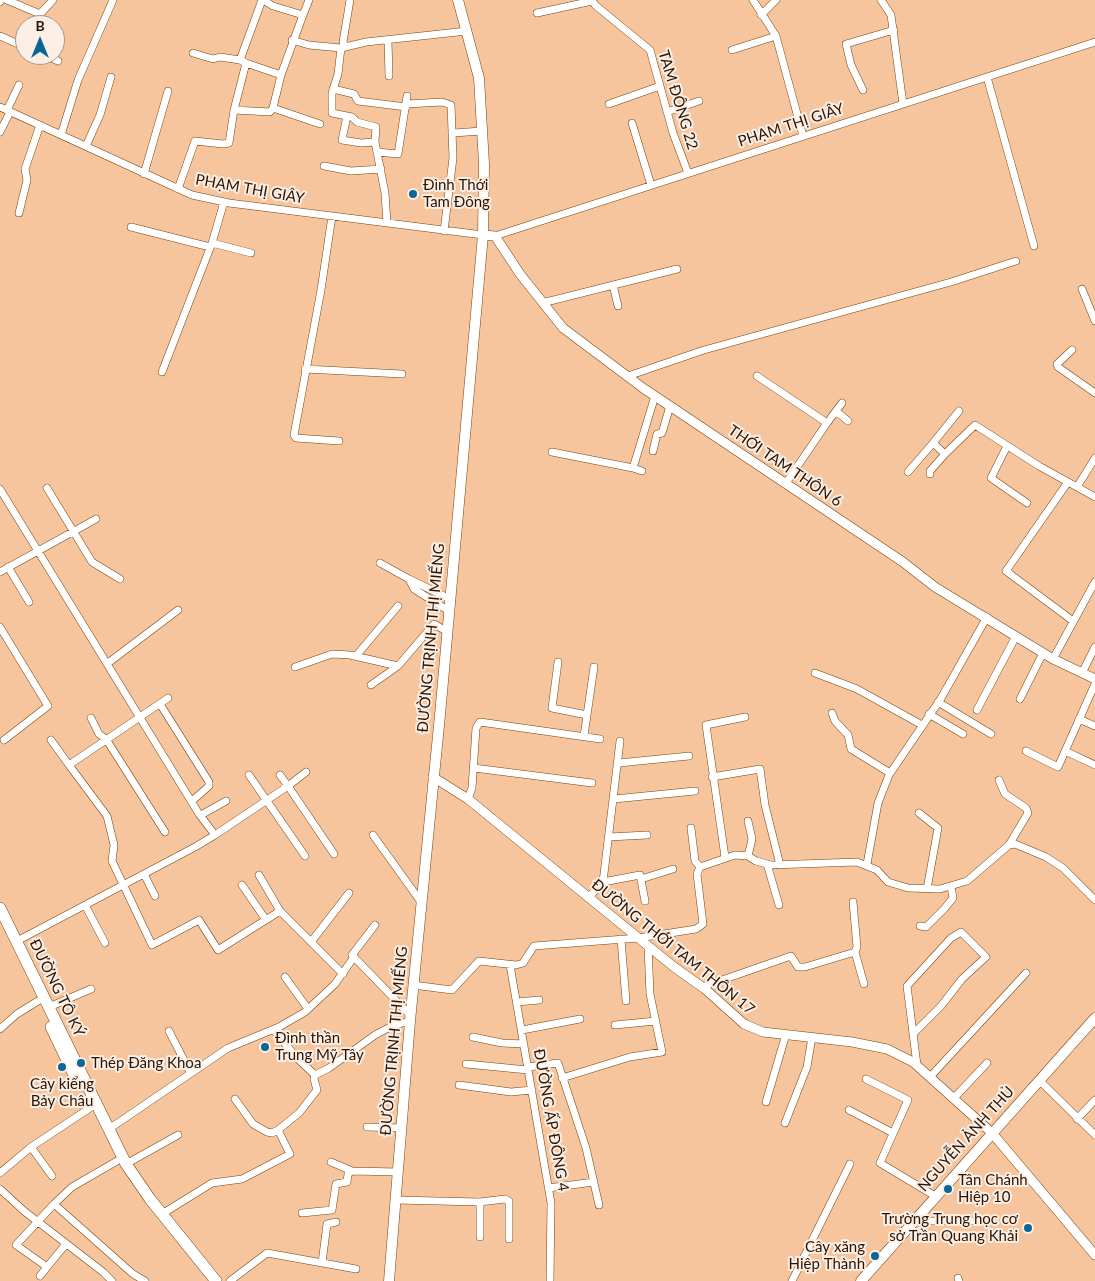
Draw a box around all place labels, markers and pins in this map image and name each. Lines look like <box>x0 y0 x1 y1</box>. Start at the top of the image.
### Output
place label: Đình Thới Tam Đông <box>423 176 490 211</box>
marker: Đình Thới Tam Đông <box>407 188 419 200</box>
place label: Đình thần Trung Mỹ Tây <box>275 1029 364 1064</box>
marker: Đình thần Trung Mỹ Tây <box>259 1041 271 1053</box>
place label: Thép Đăng Khoa <box>91 1054 201 1072</box>
marker: Thép Đăng Khoa <box>75 1057 87 1069</box>
marker: Cây kiểng Bảy Châu <box>56 1061 68 1073</box>
place label: Cây kiểng Bảy Châu <box>30 1075 94 1110</box>
place label: Tân Chánh Hiệp 10 <box>958 1171 1028 1206</box>
marker: Tân Chánh Hiệp 10 <box>942 1183 954 1195</box>
place label: Trường Trung học cơ sở Trần Quang Khải <box>882 1210 1018 1245</box>
marker: Trường Trung học cơ sở Trần Quang Khải <box>1022 1222 1034 1234</box>
place label: Cây xăng Hiệp Thành <box>789 1238 865 1273</box>
marker: Cây xăng Hiệp Thành <box>869 1250 881 1262</box>

